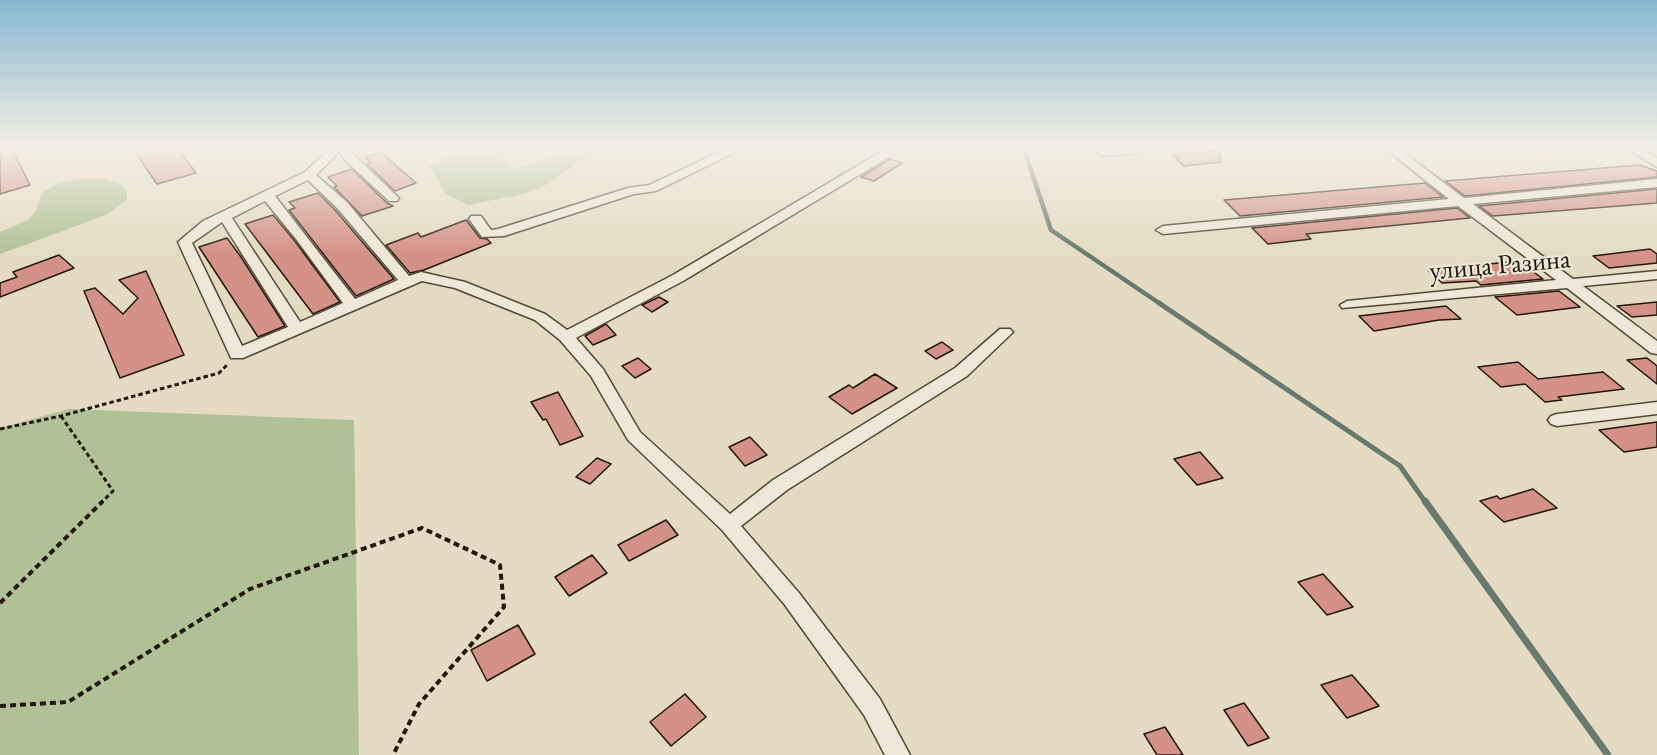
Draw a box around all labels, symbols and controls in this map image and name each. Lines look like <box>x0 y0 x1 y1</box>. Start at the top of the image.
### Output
street label: улица Разина <box>1428 244 1572 288</box>

